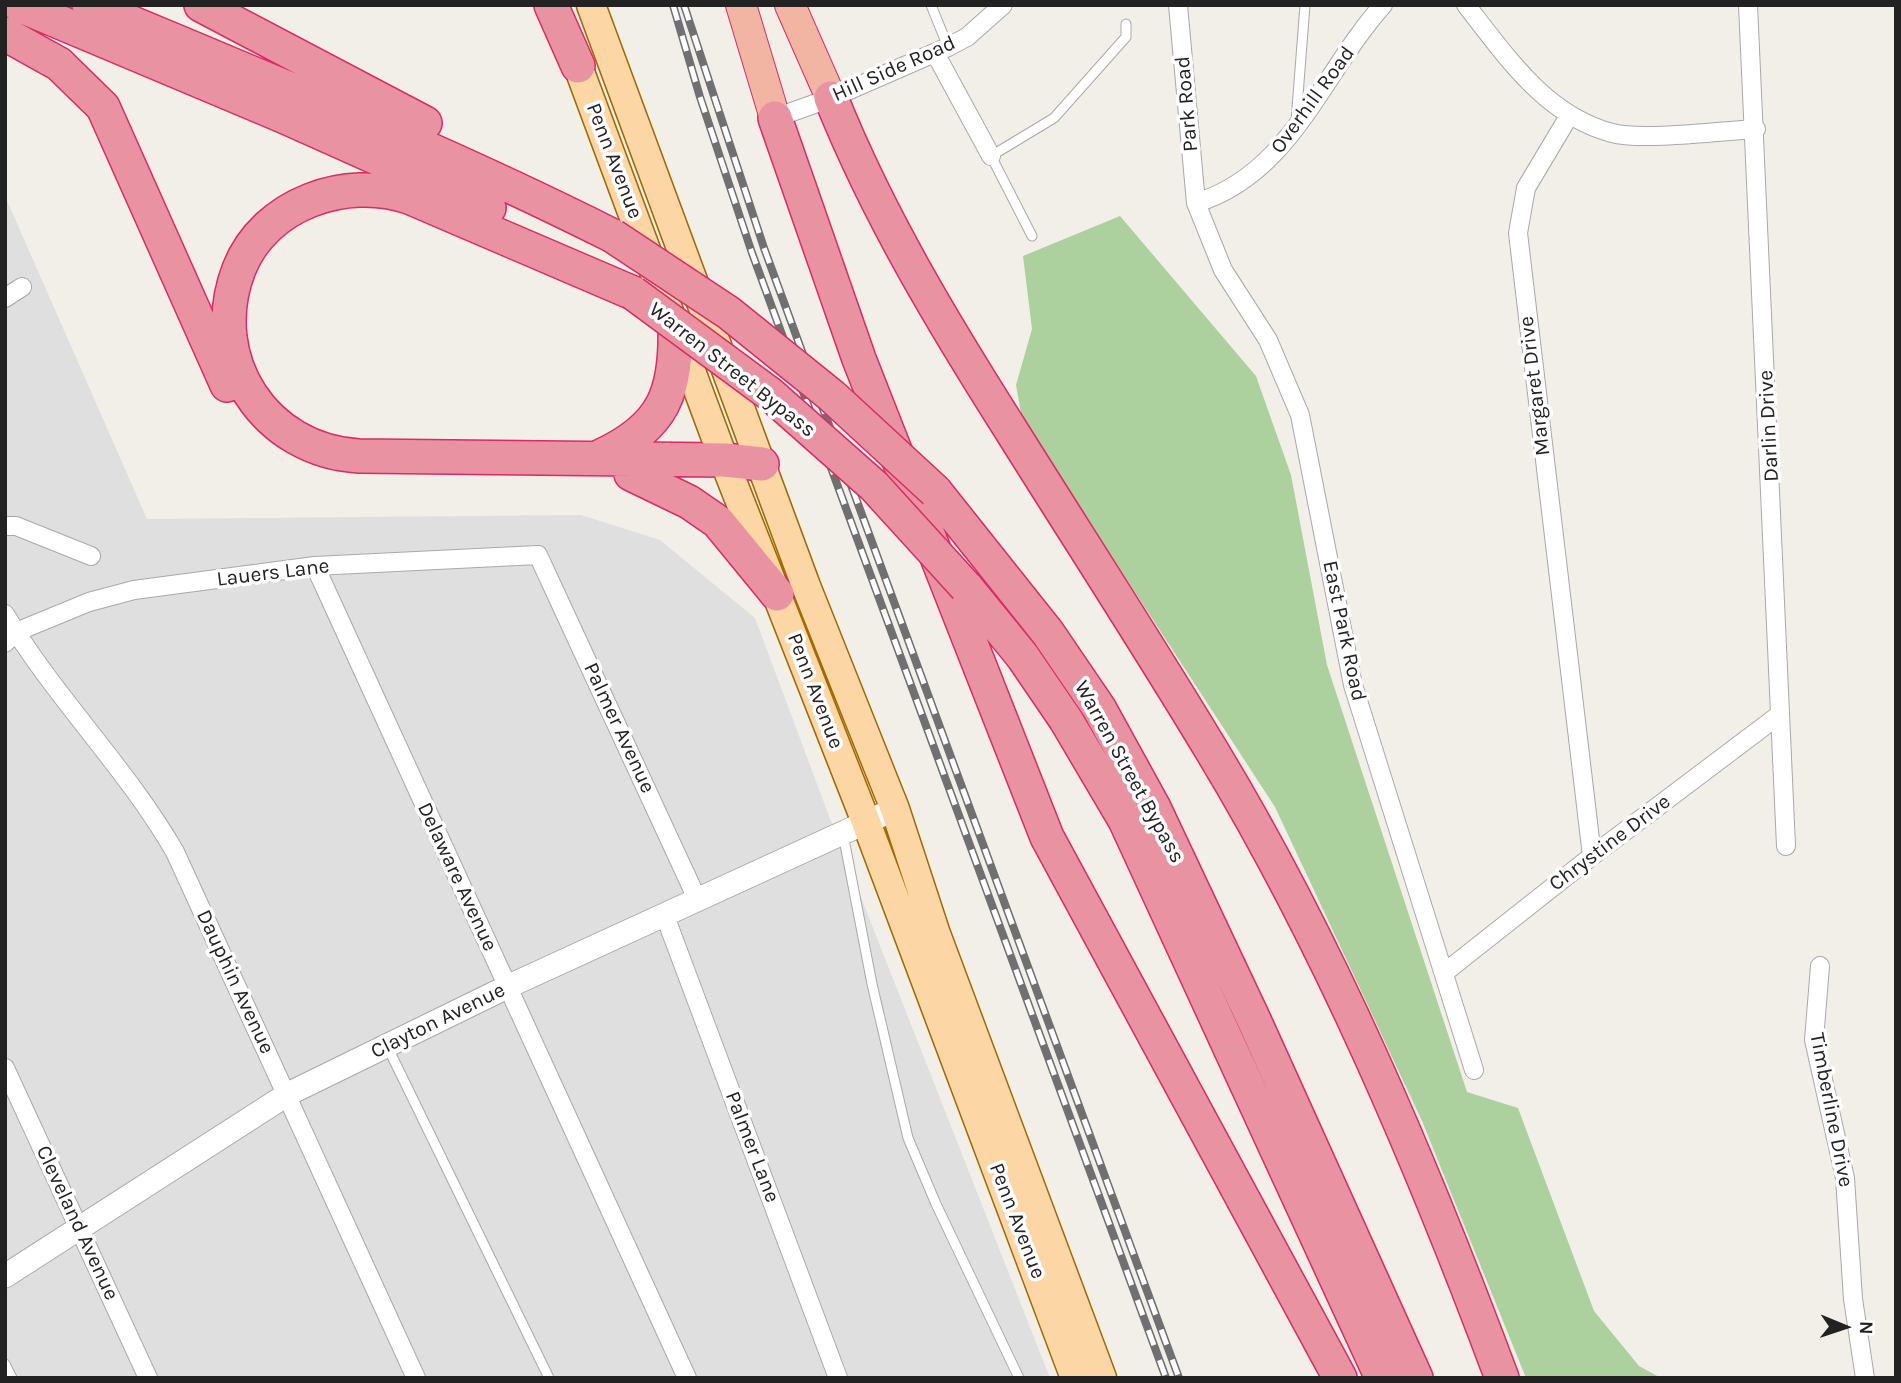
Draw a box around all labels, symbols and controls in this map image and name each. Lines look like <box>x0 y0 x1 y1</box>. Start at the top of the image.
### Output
street label: Hill Side Road <box>828 31 960 107</box>
street label: Overhill Road <box>1266 41 1360 159</box>
street label: Park Road <box>1170 55 1204 153</box>
street label: Penn Avenue <box>580 100 648 222</box>
street label: Warren Street Bypass <box>644 297 820 443</box>
street label: Margaret Drive <box>1514 315 1556 457</box>
street label: Darlin Drive <box>1753 369 1785 483</box>
street label: Lauers Lane <box>215 554 331 592</box>
street label: East Park Road <box>1317 558 1371 704</box>
street label: Penn Avenue <box>781 630 849 752</box>
street label: Palmer Avenue <box>578 659 660 797</box>
street label: Warren Street Bypass <box>1068 676 1190 868</box>
street label: Chrystine Drive <box>1544 789 1676 897</box>
street label: Delaware Avenue <box>411 799 503 955</box>
street label: Dauphin Avenue <box>191 906 279 1058</box>
street label: Clayton Avenue <box>367 978 509 1064</box>
street label: Timberline Drive <box>1804 1031 1858 1189</box>
street label: Palmer Lane <box>719 1088 785 1206</box>
street label: Cleveland Avenue <box>30 1142 124 1304</box>
street label: Penn Avenue <box>983 1160 1051 1282</box>
north arrow <box>1810 1292 1880 1362</box>
text: N <box>1855 1321 1877 1335</box>

